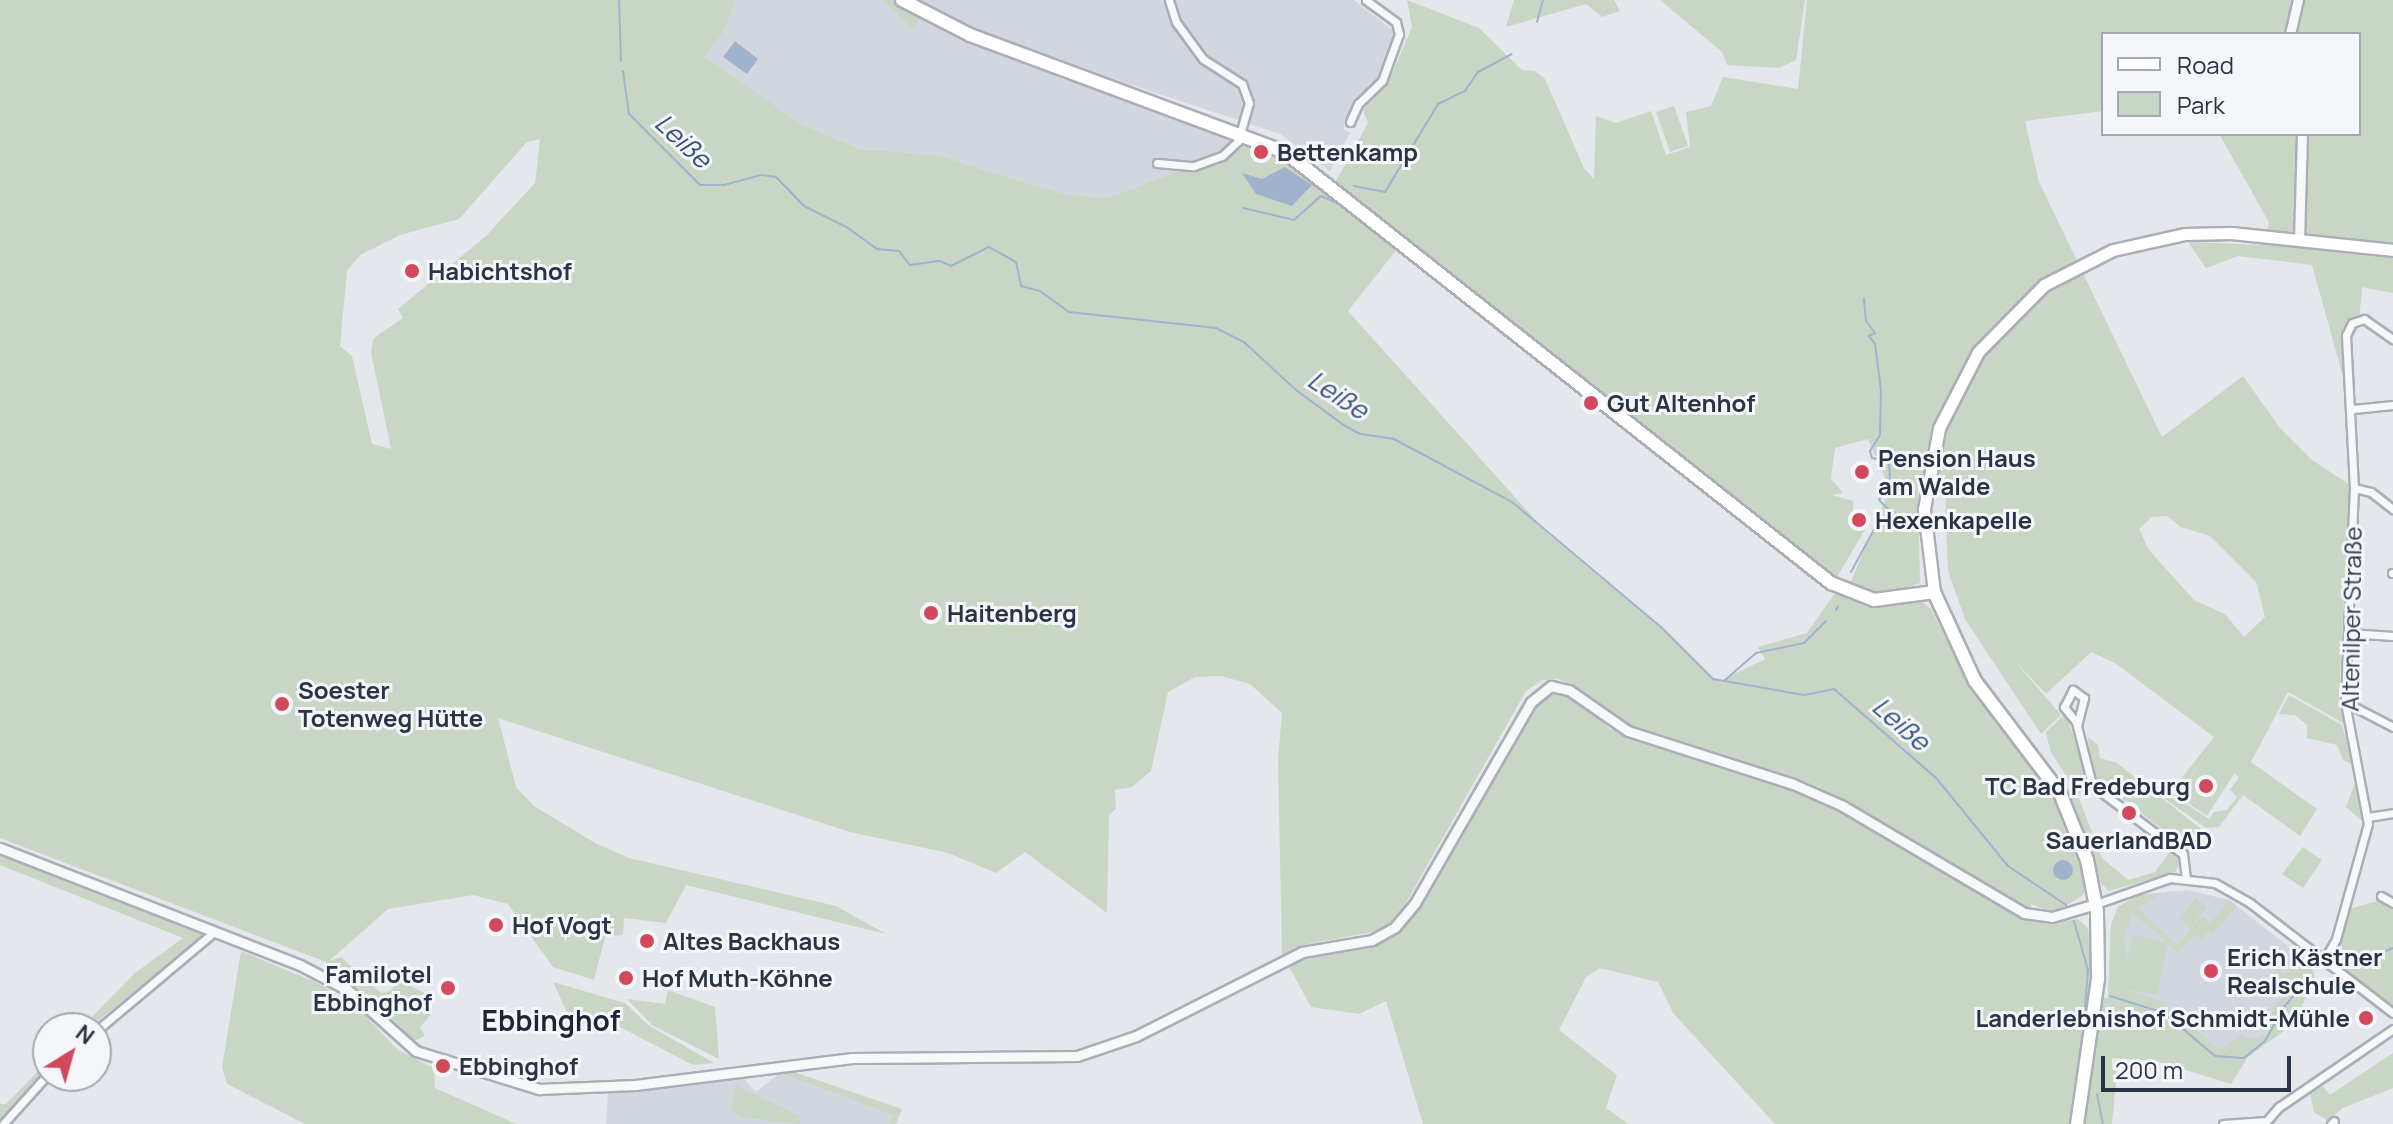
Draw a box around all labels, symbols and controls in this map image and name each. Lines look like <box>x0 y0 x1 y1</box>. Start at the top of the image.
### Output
legend <box>2101 32 2361 136</box>
text: Road <box>2177 48 2234 81</box>
text: Park <box>2177 88 2225 121</box>
water label: Leiße <box>648 107 718 175</box>
place label: Bettenkamp <box>1277 138 1418 166</box>
marker: Bettenkamp <box>1252 143 1270 161</box>
place label: Habichtshof <box>428 257 572 285</box>
marker: Habichtshof <box>403 262 421 280</box>
water label: Leiße <box>1302 364 1374 426</box>
place label: Gut Altenhof <box>1607 389 1755 417</box>
marker: Gut Altenhof <box>1582 394 1600 412</box>
place label: Pension Haus am Walde <box>1878 444 2036 500</box>
marker: Pension Haus am Walde <box>1853 463 1871 481</box>
place label: Hexenkapelle <box>1875 506 2032 534</box>
marker: Hexenkapelle <box>1850 511 1868 529</box>
street label: Altenilper Straße <box>2335 526 2367 712</box>
place label: Haitenberg <box>947 599 1077 627</box>
marker: Haitenberg <box>922 604 940 622</box>
place label: Soester Totenweg Hütte <box>298 676 483 732</box>
water label: Leiße <box>1866 691 1936 757</box>
marker: Soester Totenweg Hütte <box>273 695 291 713</box>
place label: TC Bad Fredeburg <box>1985 772 2190 800</box>
marker: TC Bad Fredeburg <box>2197 777 2215 795</box>
marker: SauerlandBAD <box>2120 804 2138 822</box>
place label: SauerlandBAD <box>2046 826 2212 854</box>
place label: Hof Vogt <box>512 911 612 939</box>
marker: Hof Vogt <box>487 916 505 934</box>
place label: Altes Backhaus <box>663 927 840 955</box>
marker: Altes Backhaus <box>638 932 656 950</box>
place label: Erich Kästner Realschule <box>2227 943 2383 999</box>
place label: Familotel Ebbinghof <box>313 960 432 1016</box>
marker: Erich Kästner Realschule <box>2202 962 2220 980</box>
place label: Hof Muth-Köhne <box>642 964 833 992</box>
marker: Hof Muth-Köhne <box>617 969 635 987</box>
marker: Familotel Ebbinghof <box>439 979 457 997</box>
district label: Ebbinghof <box>482 1003 620 1037</box>
place label: Landerlebnishof Schmidt-Mühle <box>1975 1004 2350 1032</box>
marker: Landerlebnishof Schmidt-Mühle <box>2357 1009 2375 1027</box>
north arrow <box>32 1012 112 1092</box>
text: N <box>70 1018 101 1051</box>
scale bar <box>2105 1040 2295 1090</box>
place label: Ebbinghof <box>459 1052 578 1080</box>
text: 200 m <box>2115 1053 2183 1086</box>
marker: Ebbinghof <box>434 1057 452 1075</box>

